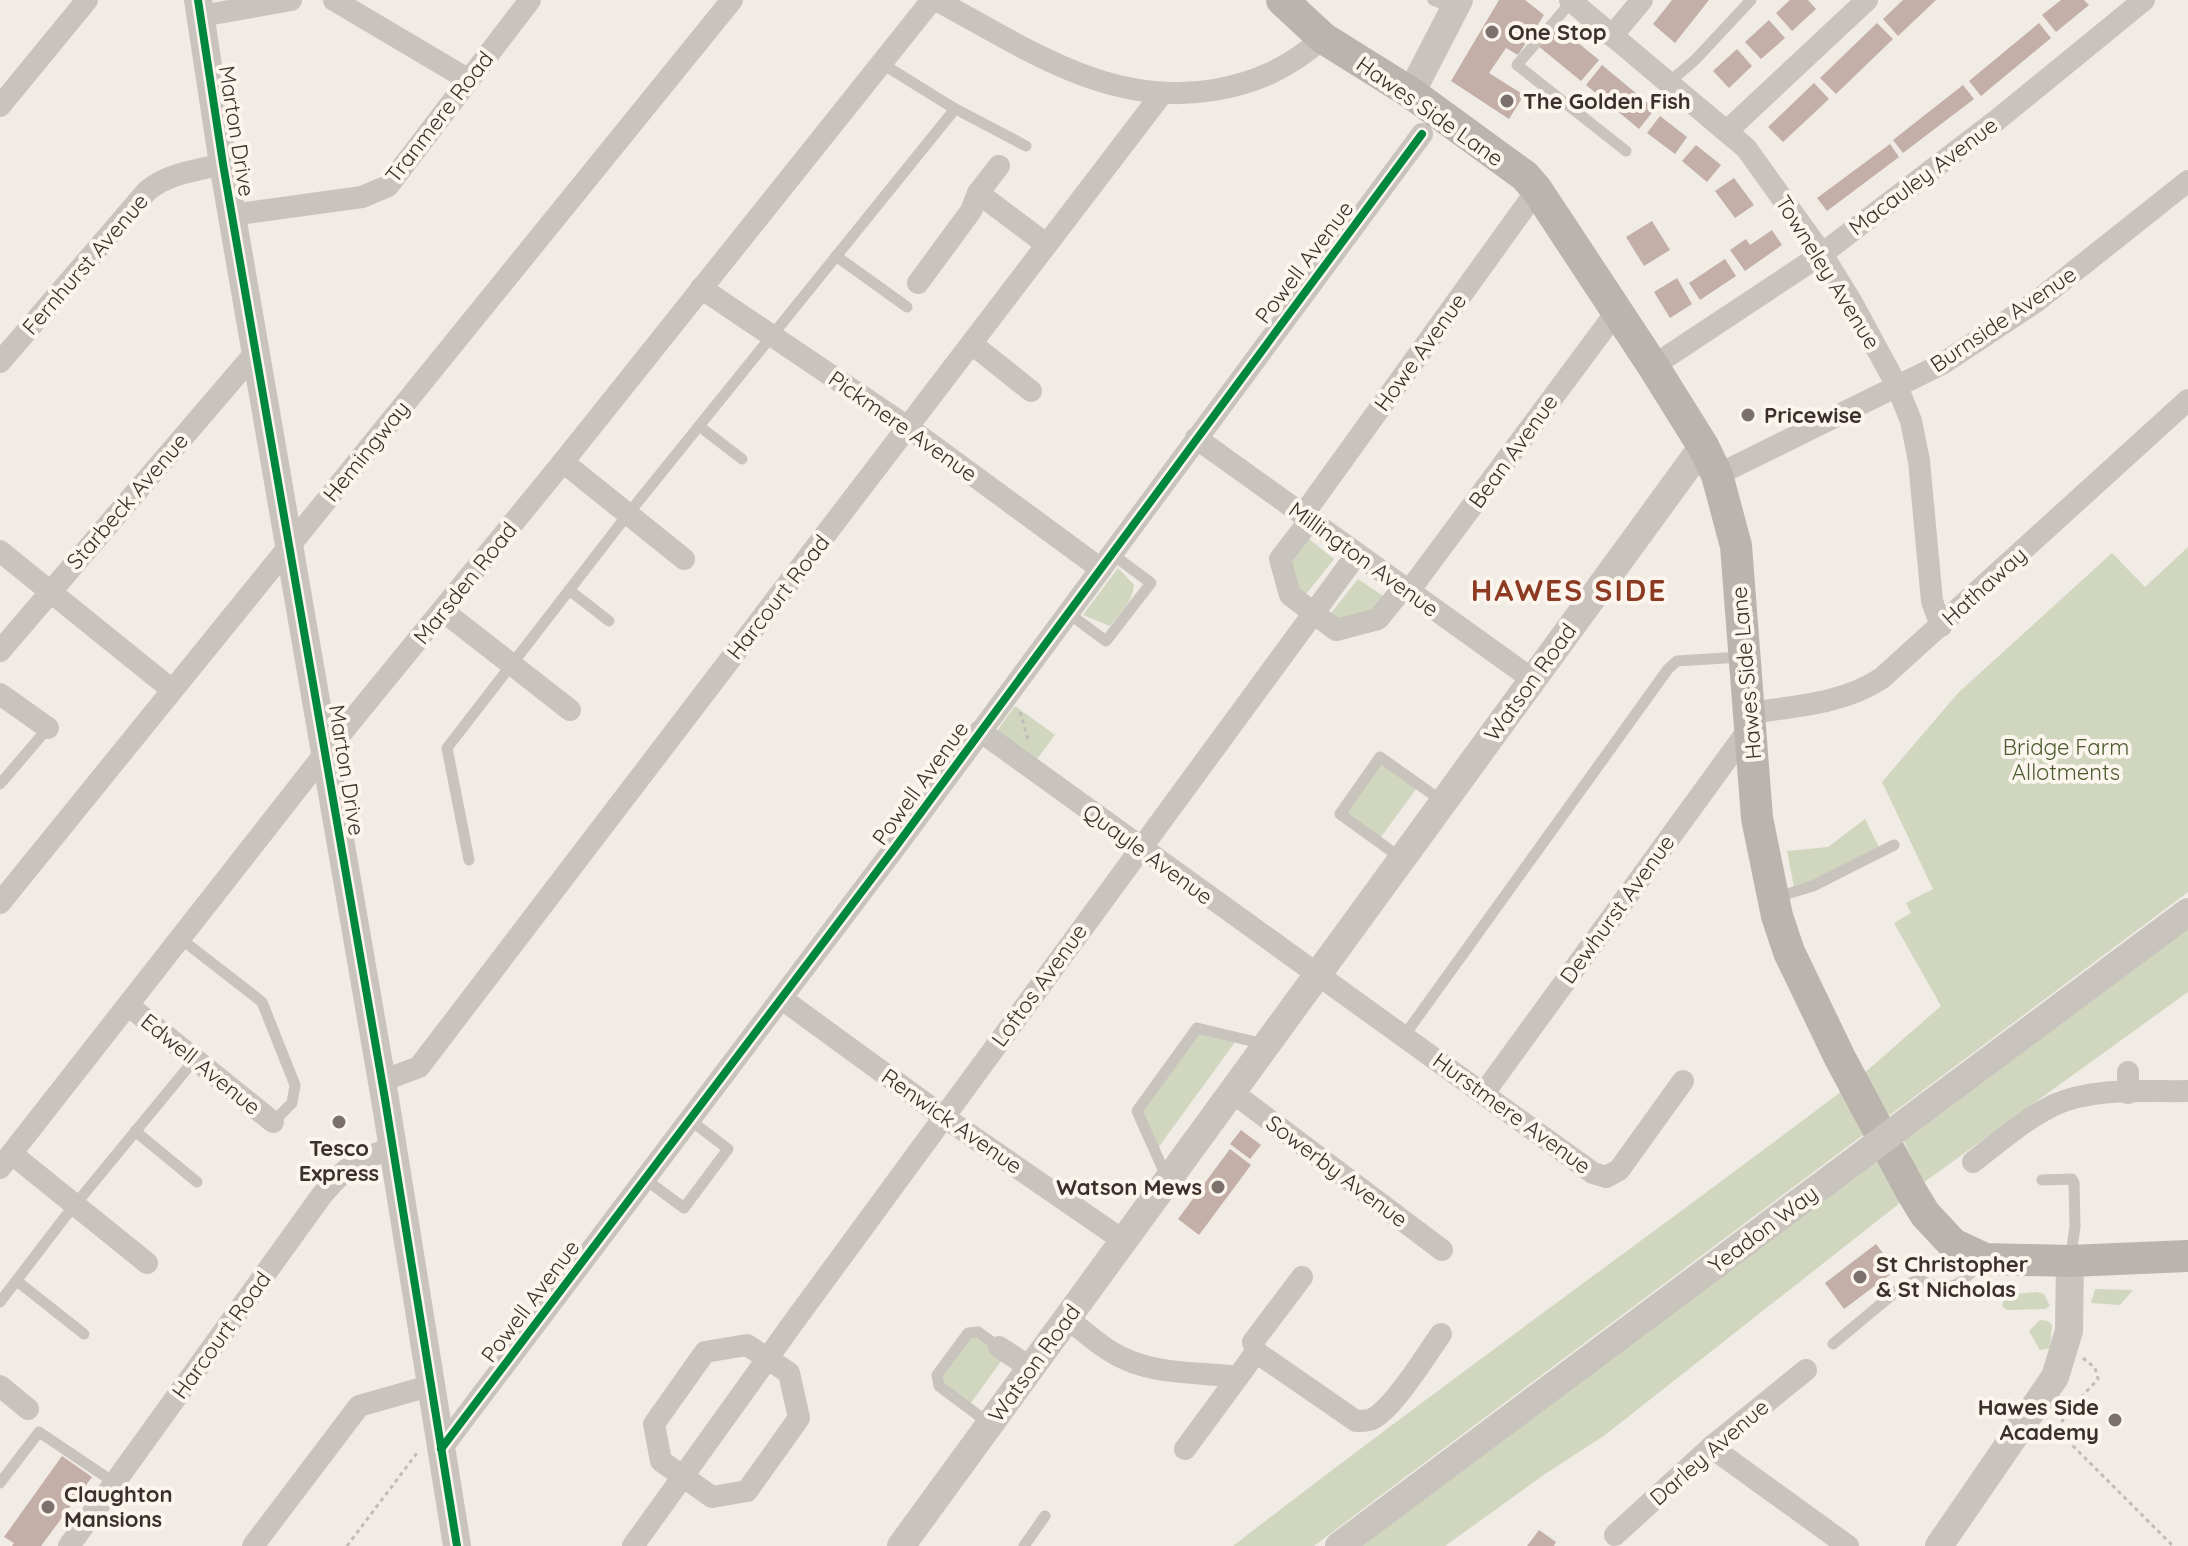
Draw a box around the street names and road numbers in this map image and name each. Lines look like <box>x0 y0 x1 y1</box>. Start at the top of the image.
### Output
street label: Tranmere Road <box>379 45 499 189</box>
street label: Hawes Side Lane <box>1351 50 1509 172</box>
street label: Marton Drive <box>213 63 261 199</box>
street label: Macauley Avenue <box>1843 111 2003 241</box>
street label: Fernhurst Avenue <box>16 188 154 340</box>
street label: Towneley Avenue <box>1769 190 1887 354</box>
street label: Powell Avenue <box>1249 195 1359 329</box>
street label: Burnside Avenue <box>1925 260 2081 378</box>
street label: Howe Avenue <box>1368 287 1472 417</box>
street label: Pickmere Avenue <box>823 364 983 488</box>
street label: Bean Avenue <box>1462 389 1564 513</box>
street label: Hemingway <box>317 395 415 507</box>
street label: Starbeck Avenue <box>60 427 194 575</box>
street label: Millington Avenue <box>1283 495 1445 623</box>
street label: Marsden Road <box>407 516 523 650</box>
street label: Harcourt Road <box>721 529 835 665</box>
street label: Hathaway <box>1936 541 2032 631</box>
street label: Hawes Side Lane <box>1724 585 1768 761</box>
street label: Watson Road <box>1478 617 1582 747</box>
street label: Marton Drive <box>323 702 371 838</box>
street label: Powell Avenue <box>866 715 974 851</box>
street label: Quayle Avenue <box>1078 797 1218 911</box>
street label: Dewhurst Avenue <box>1554 829 1680 989</box>
street label: Loftos Avenue <box>985 918 1093 1052</box>
street label: Edwell Avenue <box>135 1007 267 1121</box>
street label: Hurstmere Avenue <box>1427 1046 1597 1180</box>
street label: Renwick Avenue <box>876 1062 1028 1180</box>
street label: Sowerby Avenue <box>1261 1109 1413 1233</box>
street label: Yeadon Way <box>1703 1179 1823 1279</box>
street label: Powell Avenue <box>475 1234 585 1368</box>
street label: Harcourt Road <box>165 1266 277 1404</box>
street label: Watson Road <box>982 1298 1086 1428</box>
street label: Darley Avenue <box>1644 1393 1774 1511</box>

